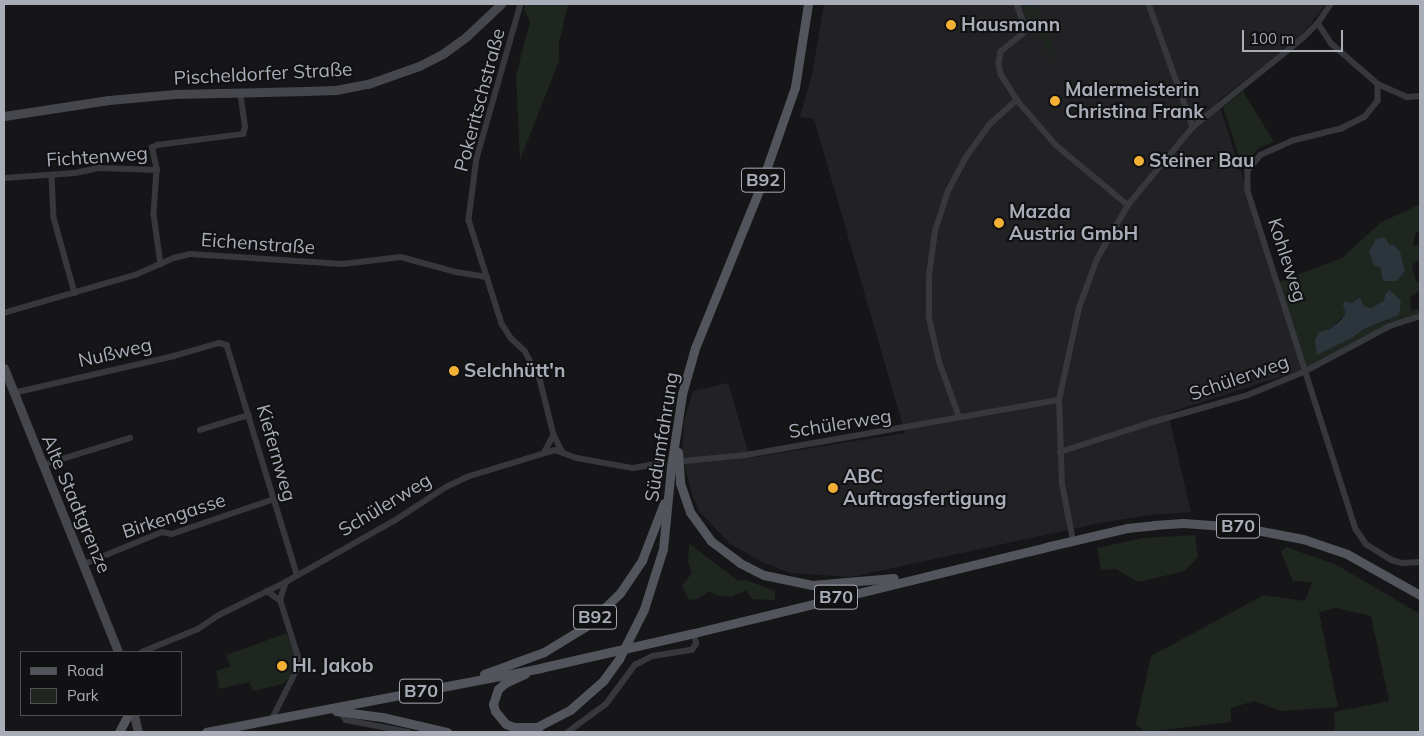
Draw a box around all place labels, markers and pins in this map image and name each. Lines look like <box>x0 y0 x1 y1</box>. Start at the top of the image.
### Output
place label: Hausmann <box>961 14 1060 36</box>
marker: Hausmann <box>945 19 957 31</box>
place label: Malermeisterin Christina Frank <box>1065 79 1204 123</box>
marker: Malermeisterin Christina Frank <box>1049 95 1061 107</box>
place label: Steiner Bau <box>1149 150 1254 172</box>
marker: Steiner Bau <box>1133 155 1145 167</box>
place label: Mazda Austria GmbH <box>1009 201 1138 245</box>
marker: Mazda Austria GmbH <box>993 217 1005 229</box>
place label: Selchhütt'n <box>464 360 565 382</box>
marker: Selchhütt'n <box>448 365 460 377</box>
place label: ABC Auftragsfertigung <box>843 466 1006 510</box>
marker: ABC Auftragsfertigung <box>827 482 839 494</box>
place label: Hl. Jakob <box>292 655 374 677</box>
marker: Hl. Jakob <box>276 660 288 672</box>

